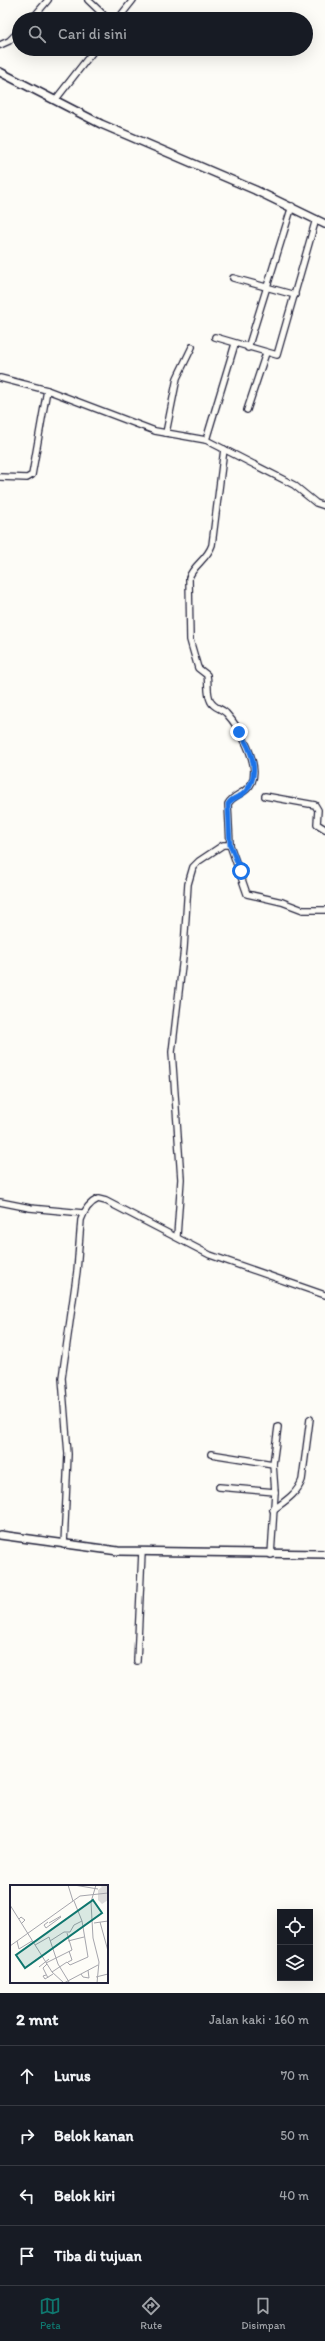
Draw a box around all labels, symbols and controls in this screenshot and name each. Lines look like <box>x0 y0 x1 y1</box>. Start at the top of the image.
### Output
search box <box>12 12 313 56</box>
icon: search <box>26 23 48 45</box>
text: Cari di sini <box>58 25 127 43</box>
route end <box>230 723 248 741</box>
route start <box>232 862 250 880</box>
inset map <box>10 1885 108 1983</box>
map controls <box>277 1909 313 1981</box>
button: locate <box>277 1909 313 1945</box>
button: layers <box>277 1945 313 1981</box>
text: 2 mnt <box>16 2009 59 2029</box>
text: Jalan kaki · 160 m <box>209 2012 309 2027</box>
icon: ahead <box>16 2065 38 2087</box>
text: Lurus <box>54 2067 91 2085</box>
text: 70 m <box>281 2068 309 2083</box>
icon: right <box>16 2125 38 2147</box>
text: Belok kanan <box>54 2127 134 2145</box>
text: 50 m <box>280 2128 309 2143</box>
icon: left <box>16 2185 38 2207</box>
text: Belok kiri <box>54 2187 115 2205</box>
text: 40 m <box>279 2188 309 2203</box>
icon: arrive <box>16 2245 38 2267</box>
text: Tiba di tujuan <box>54 2247 142 2265</box>
tab: Peta <box>39 2295 61 2332</box>
tab: Rute <box>140 2295 162 2332</box>
tab: Disimpan <box>241 2295 286 2332</box>

